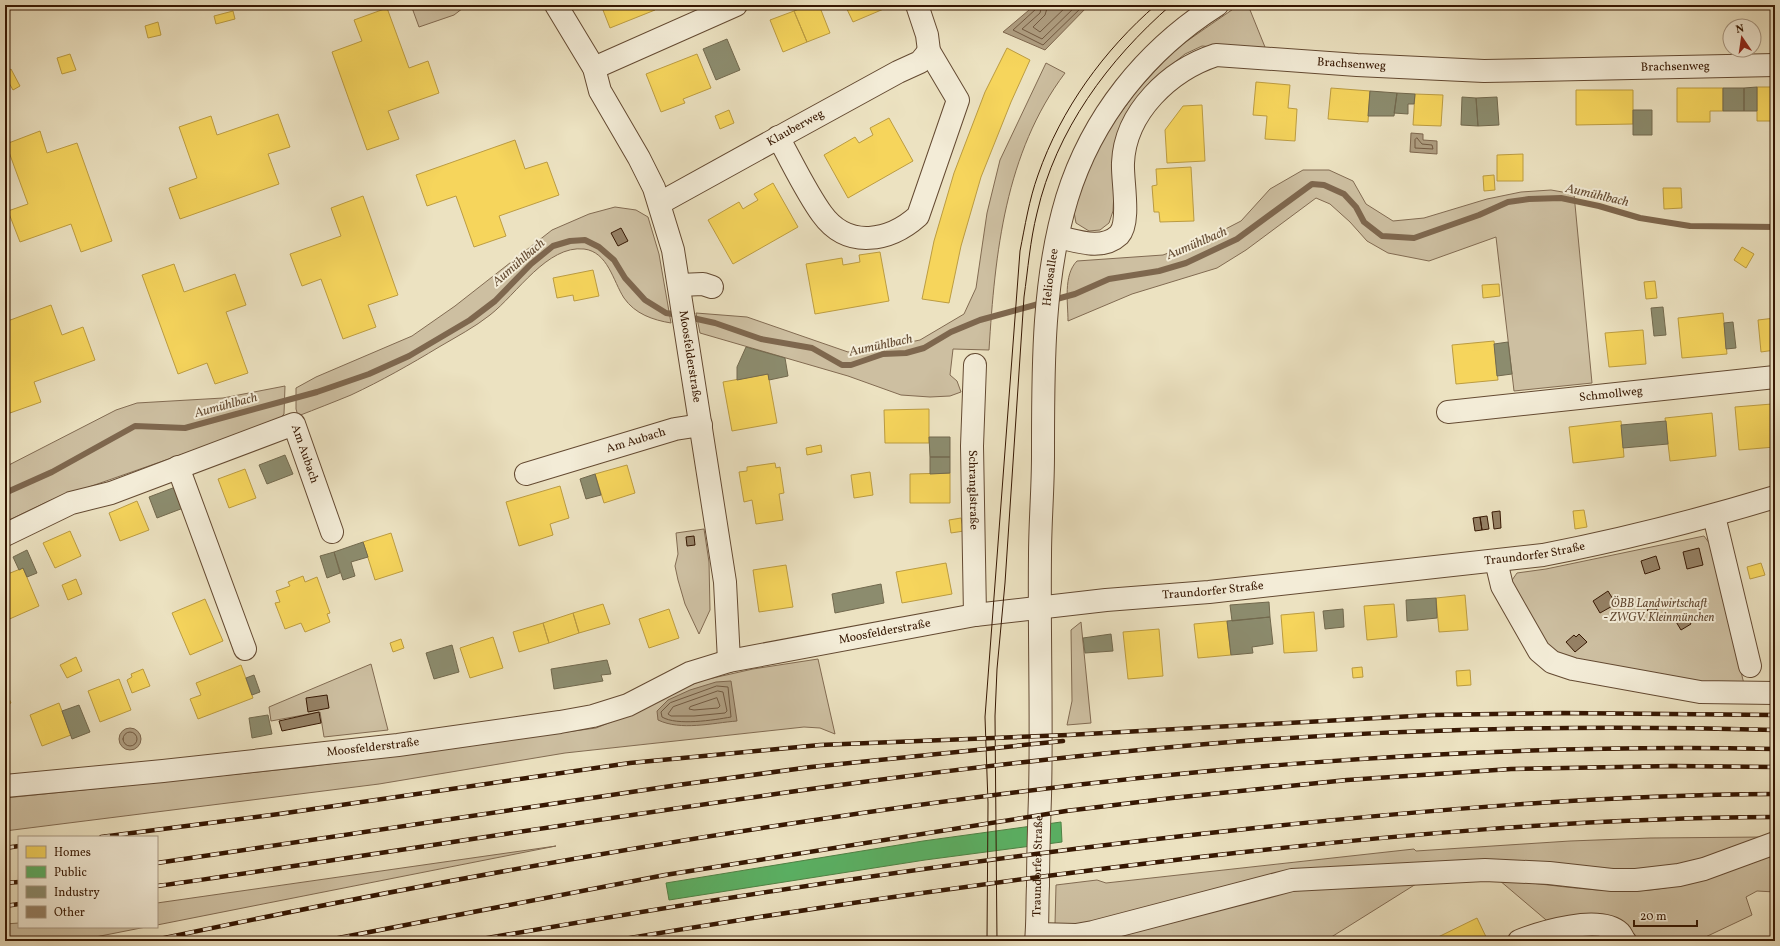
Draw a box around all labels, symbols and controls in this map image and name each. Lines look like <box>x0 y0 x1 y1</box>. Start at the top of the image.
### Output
north arrow <box>1722 18 1762 58</box>
text: N <box>1735 22 1746 38</box>
street label: Brachsenweg <box>1316 54 1386 74</box>
street label: Brachsenweg <box>1641 58 1710 76</box>
street label: Klauberweg <box>764 106 827 150</box>
water label: Aumühlbach <box>1563 180 1631 212</box>
water label: Aumühlbach <box>1163 223 1231 265</box>
water label: Aumühlbach <box>488 235 550 292</box>
street label: Heliosallee <box>1039 247 1063 307</box>
street label: Moosfelderstraße <box>675 309 705 404</box>
water label: Aumühlbach <box>847 330 915 362</box>
street label: Schmollweg <box>1578 383 1644 406</box>
water label: Aumühlbach <box>192 389 260 423</box>
street label: Am Aubach <box>287 422 322 486</box>
street label: Am Aubach <box>604 424 668 457</box>
street label: Schranglstraße <box>964 450 981 530</box>
street label: Traundorfer Straße <box>1484 539 1587 569</box>
street label: Traundorfer Straße <box>1162 578 1265 604</box>
park label: ÖBB Landwirtschaft - ZWGV. Kleinmünchen <box>1603 595 1715 626</box>
street label: Moosfelderstraße <box>838 615 932 648</box>
street label: Moosfelderstraße <box>326 734 421 761</box>
street label: Traundorfer Straße <box>1029 815 1047 917</box>
legend <box>18 836 158 928</box>
text: Homes <box>54 845 91 861</box>
text: Public <box>54 865 87 881</box>
text: Industry <box>54 885 100 901</box>
scale bar <box>1634 902 1697 928</box>
text: Other <box>54 905 85 921</box>
text: 20 m <box>1640 909 1667 925</box>

